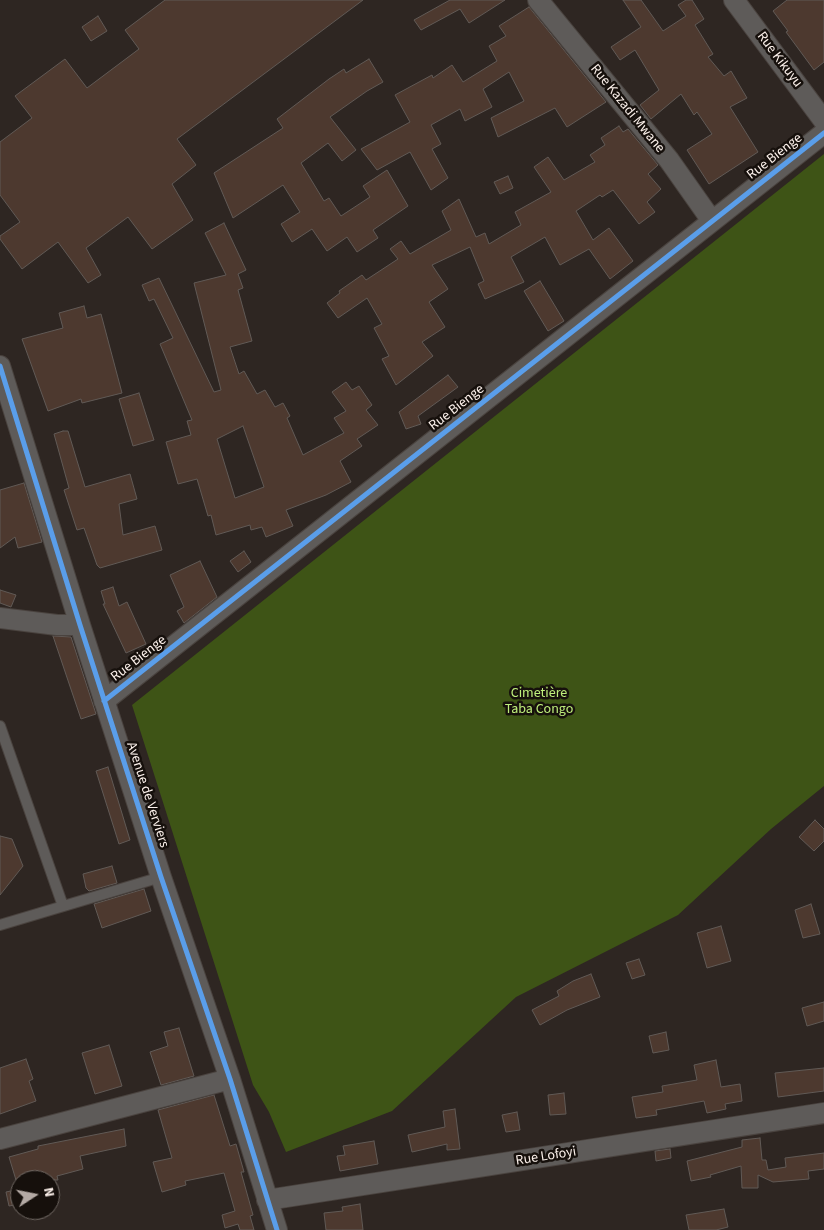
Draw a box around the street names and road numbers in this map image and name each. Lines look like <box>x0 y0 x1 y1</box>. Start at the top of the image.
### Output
street label: Rue Kikuyu <box>753 29 805 91</box>
street label: Rue Kazadi Mwane <box>586 61 668 157</box>
street label: Rue Bienge <box>744 130 806 184</box>
street label: Rue Bienge <box>426 381 488 435</box>
street label: Rue Bienge <box>108 632 170 686</box>
street label: Avenue de Verviers <box>122 740 172 850</box>
street label: Rue Lofoyi <box>515 1144 577 1170</box>

